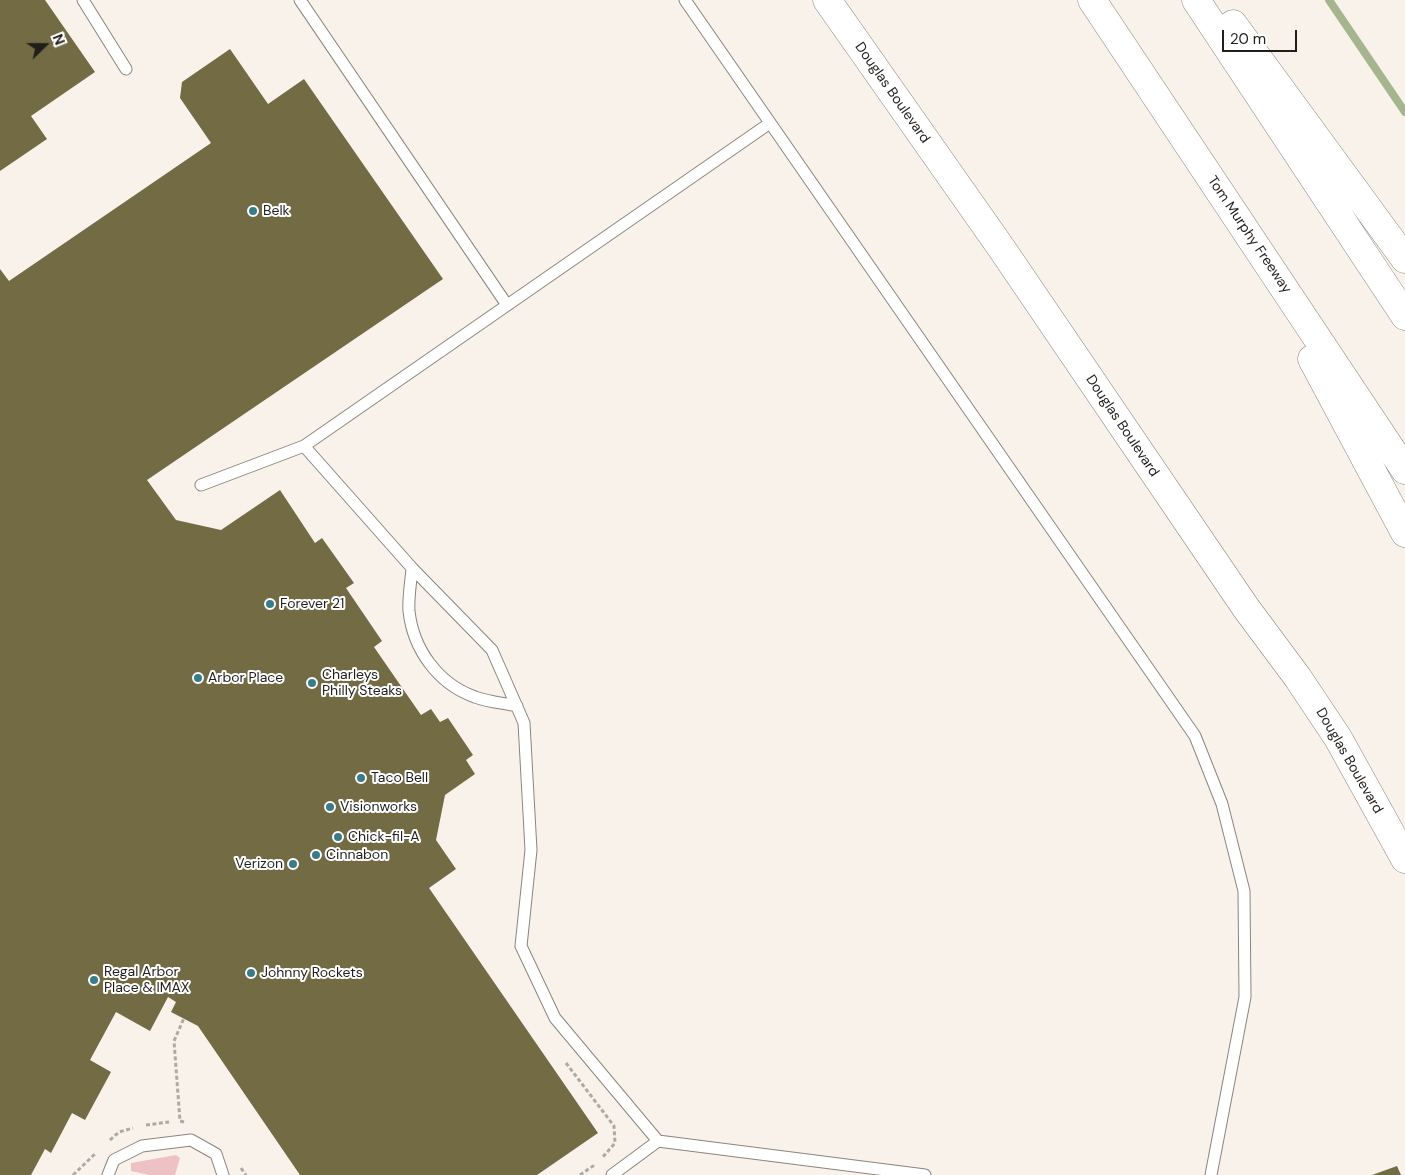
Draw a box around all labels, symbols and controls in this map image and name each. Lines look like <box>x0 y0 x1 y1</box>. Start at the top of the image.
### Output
north arrow <box>20 20 70 70</box>
scale bar <box>1225 20 1300 52</box>
text: 20 m <box>1230 29 1266 49</box>
text: N <box>49 31 69 47</box>
street label: Douglas Boulevard <box>851 39 933 147</box>
street label: Tom Murphy Freeway <box>1203 173 1295 297</box>
place label: Belk <box>263 203 290 219</box>
marker: Belk <box>247 205 259 217</box>
street label: Douglas Boulevard <box>1082 372 1162 480</box>
place label: Forever 21 <box>280 596 344 612</box>
marker: Forever 21 <box>264 598 276 610</box>
place label: Charleys Philly Steaks <box>322 667 402 700</box>
place label: Arbor Place <box>208 670 283 686</box>
marker: Arbor Place <box>192 672 204 684</box>
marker: Charleys Philly Steaks <box>306 677 318 689</box>
street label: Douglas Boulevard <box>1312 705 1386 817</box>
place label: Taco Bell <box>371 770 428 786</box>
marker: Taco Bell <box>355 772 367 784</box>
place label: Visionworks <box>340 799 417 815</box>
marker: Visionworks <box>324 801 336 813</box>
place label: Chick-fil-A <box>348 829 420 845</box>
marker: Chick-fil-A <box>332 831 344 843</box>
place label: Cinnabon <box>326 847 388 863</box>
marker: Cinnabon <box>310 849 322 861</box>
place label: Verizon <box>235 856 283 872</box>
marker: Verizon <box>287 858 299 870</box>
place label: Regal Arbor Place & IMAX <box>104 964 189 996</box>
place label: Johnny Rockets <box>261 965 363 981</box>
marker: Johnny Rockets <box>245 967 257 979</box>
marker: Regal Arbor Place & IMAX <box>88 974 100 986</box>

